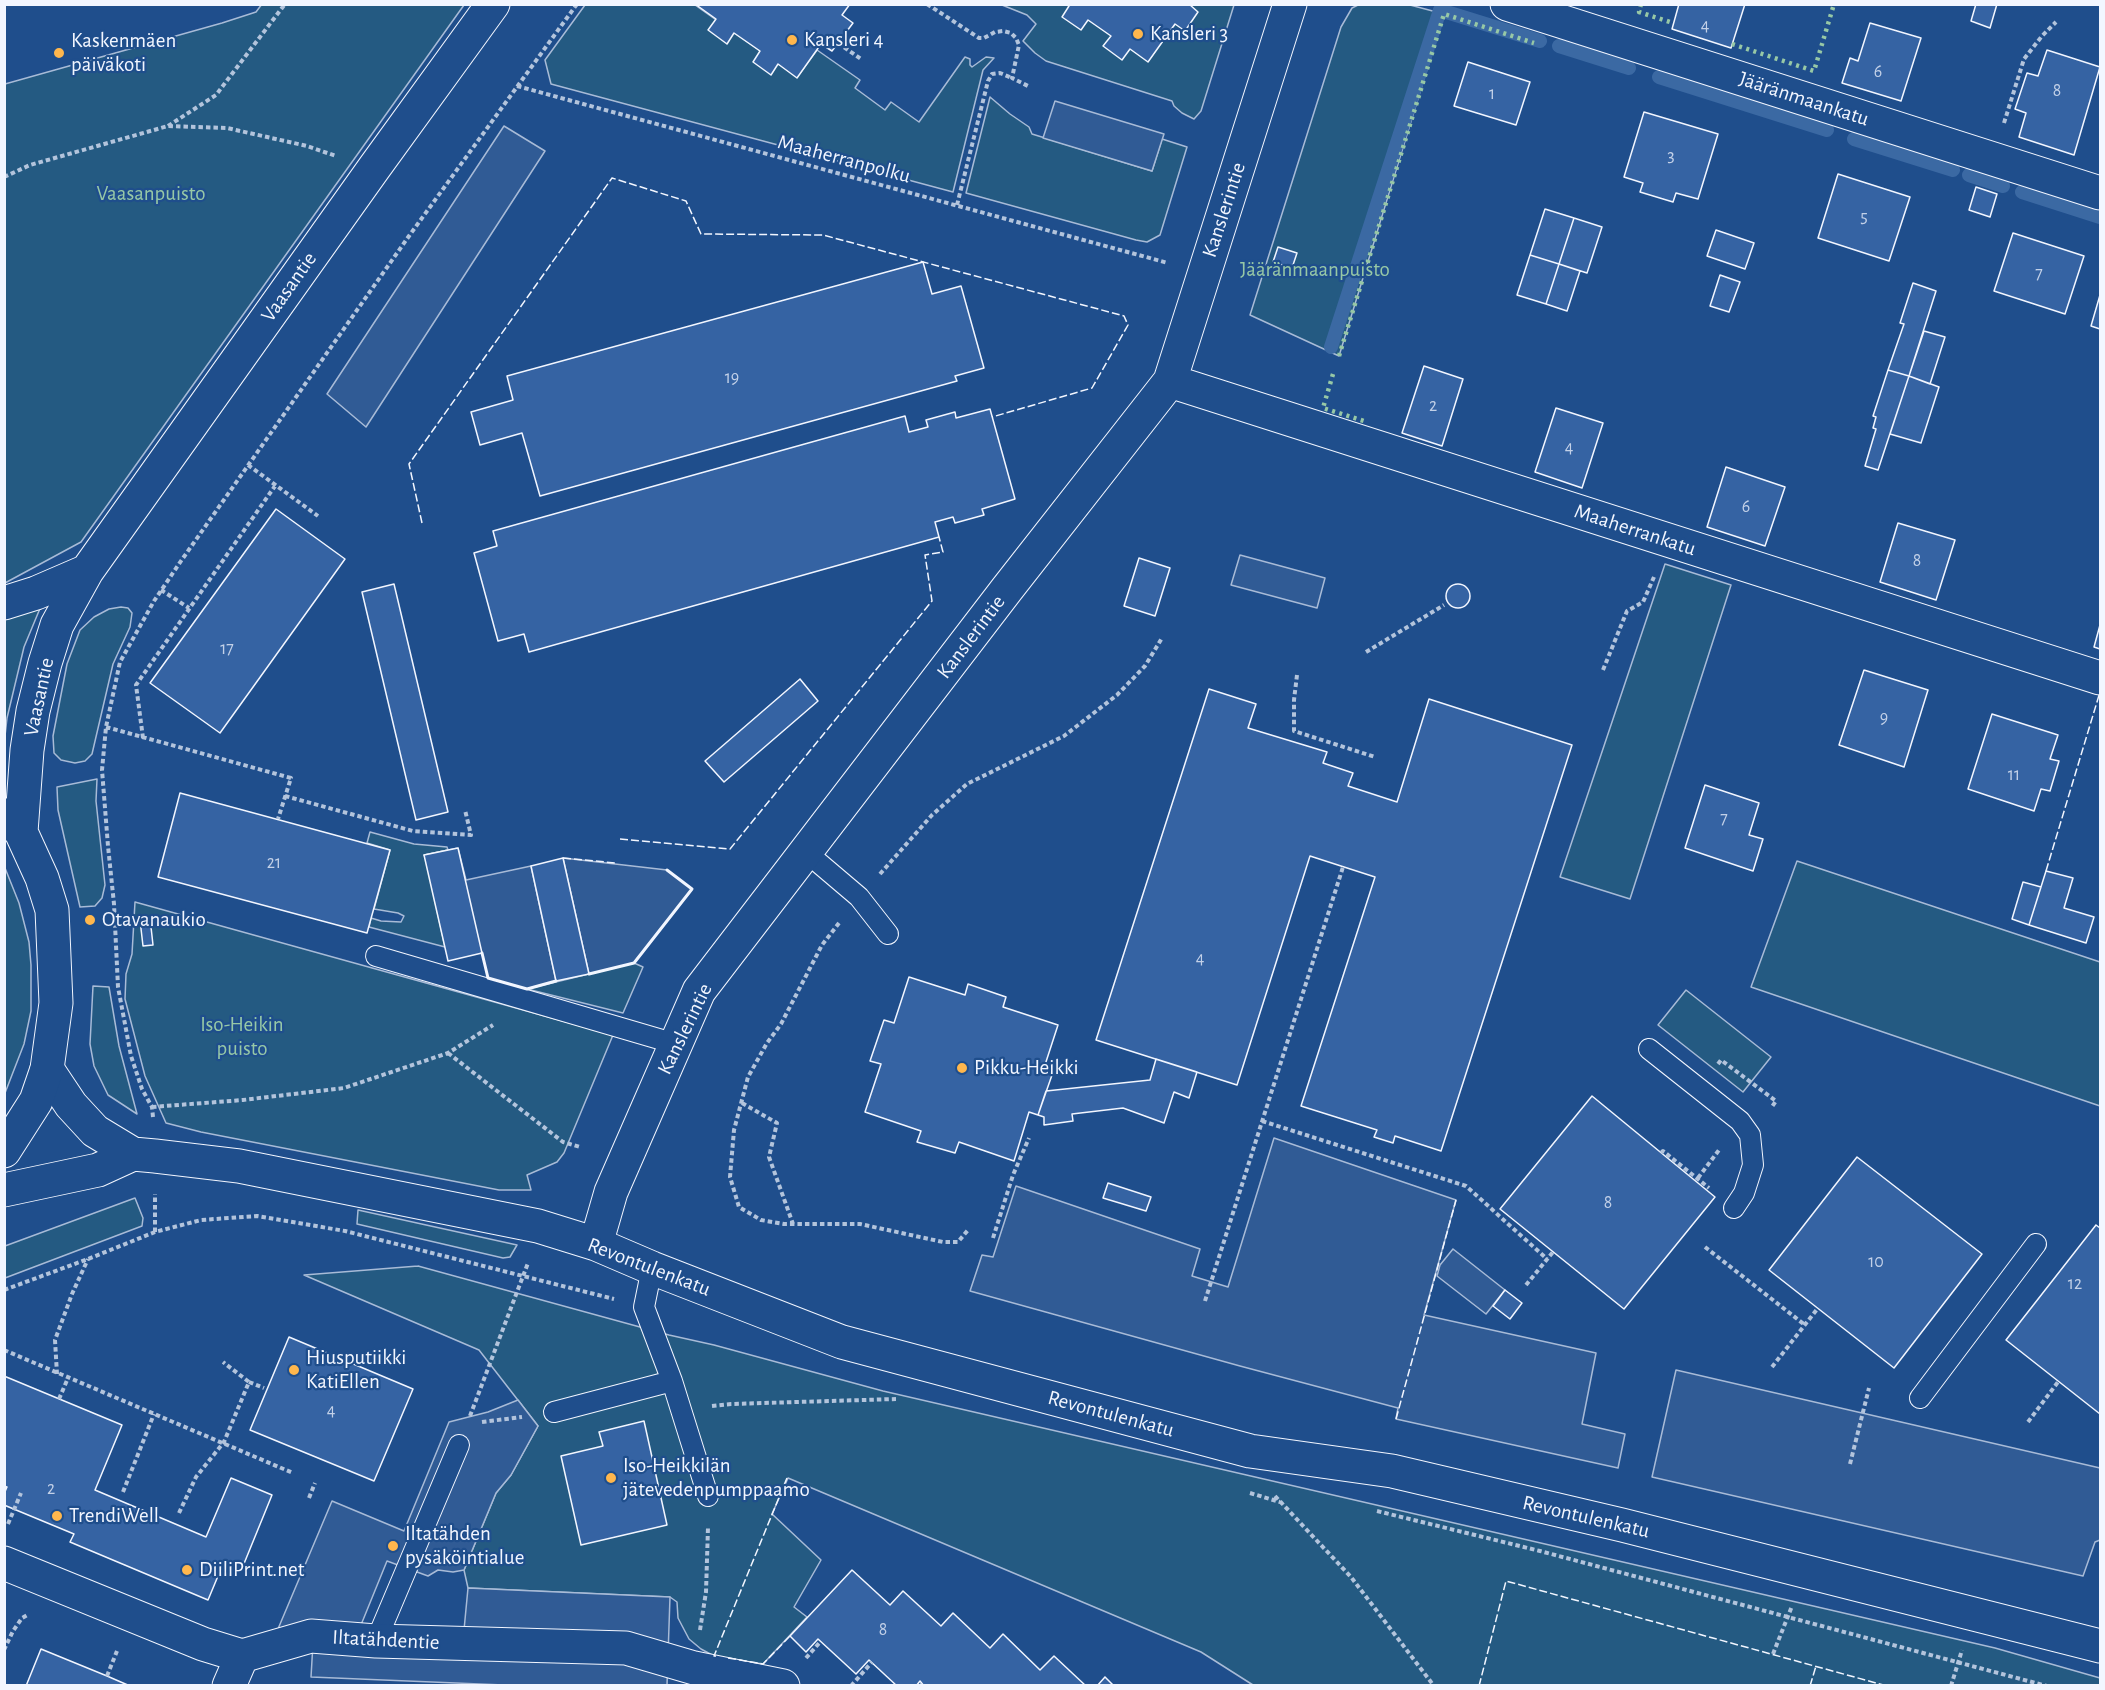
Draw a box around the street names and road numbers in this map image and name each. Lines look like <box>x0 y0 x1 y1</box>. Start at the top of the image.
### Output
street label: Jääränmaankatu <box>1736 66 1872 132</box>
street label: Maaherranpolku <box>775 129 913 189</box>
street label: Kanslerintie <box>1197 159 1251 261</box>
street label: Vaasantie <box>256 247 322 327</box>
street label: Maaherrankatu <box>1571 498 1699 562</box>
street label: Kanslerintie <box>931 590 1011 684</box>
street label: Vaasantie <box>18 655 60 739</box>
street label: Kanslerintie <box>652 979 718 1079</box>
street label: Revontulenkatu <box>584 1232 714 1302</box>
street label: Revontulenkatu <box>1045 1385 1177 1443</box>
street label: Revontulenkatu <box>1520 1490 1652 1544</box>
street label: Iltatähdentie <box>332 1625 440 1655</box>

